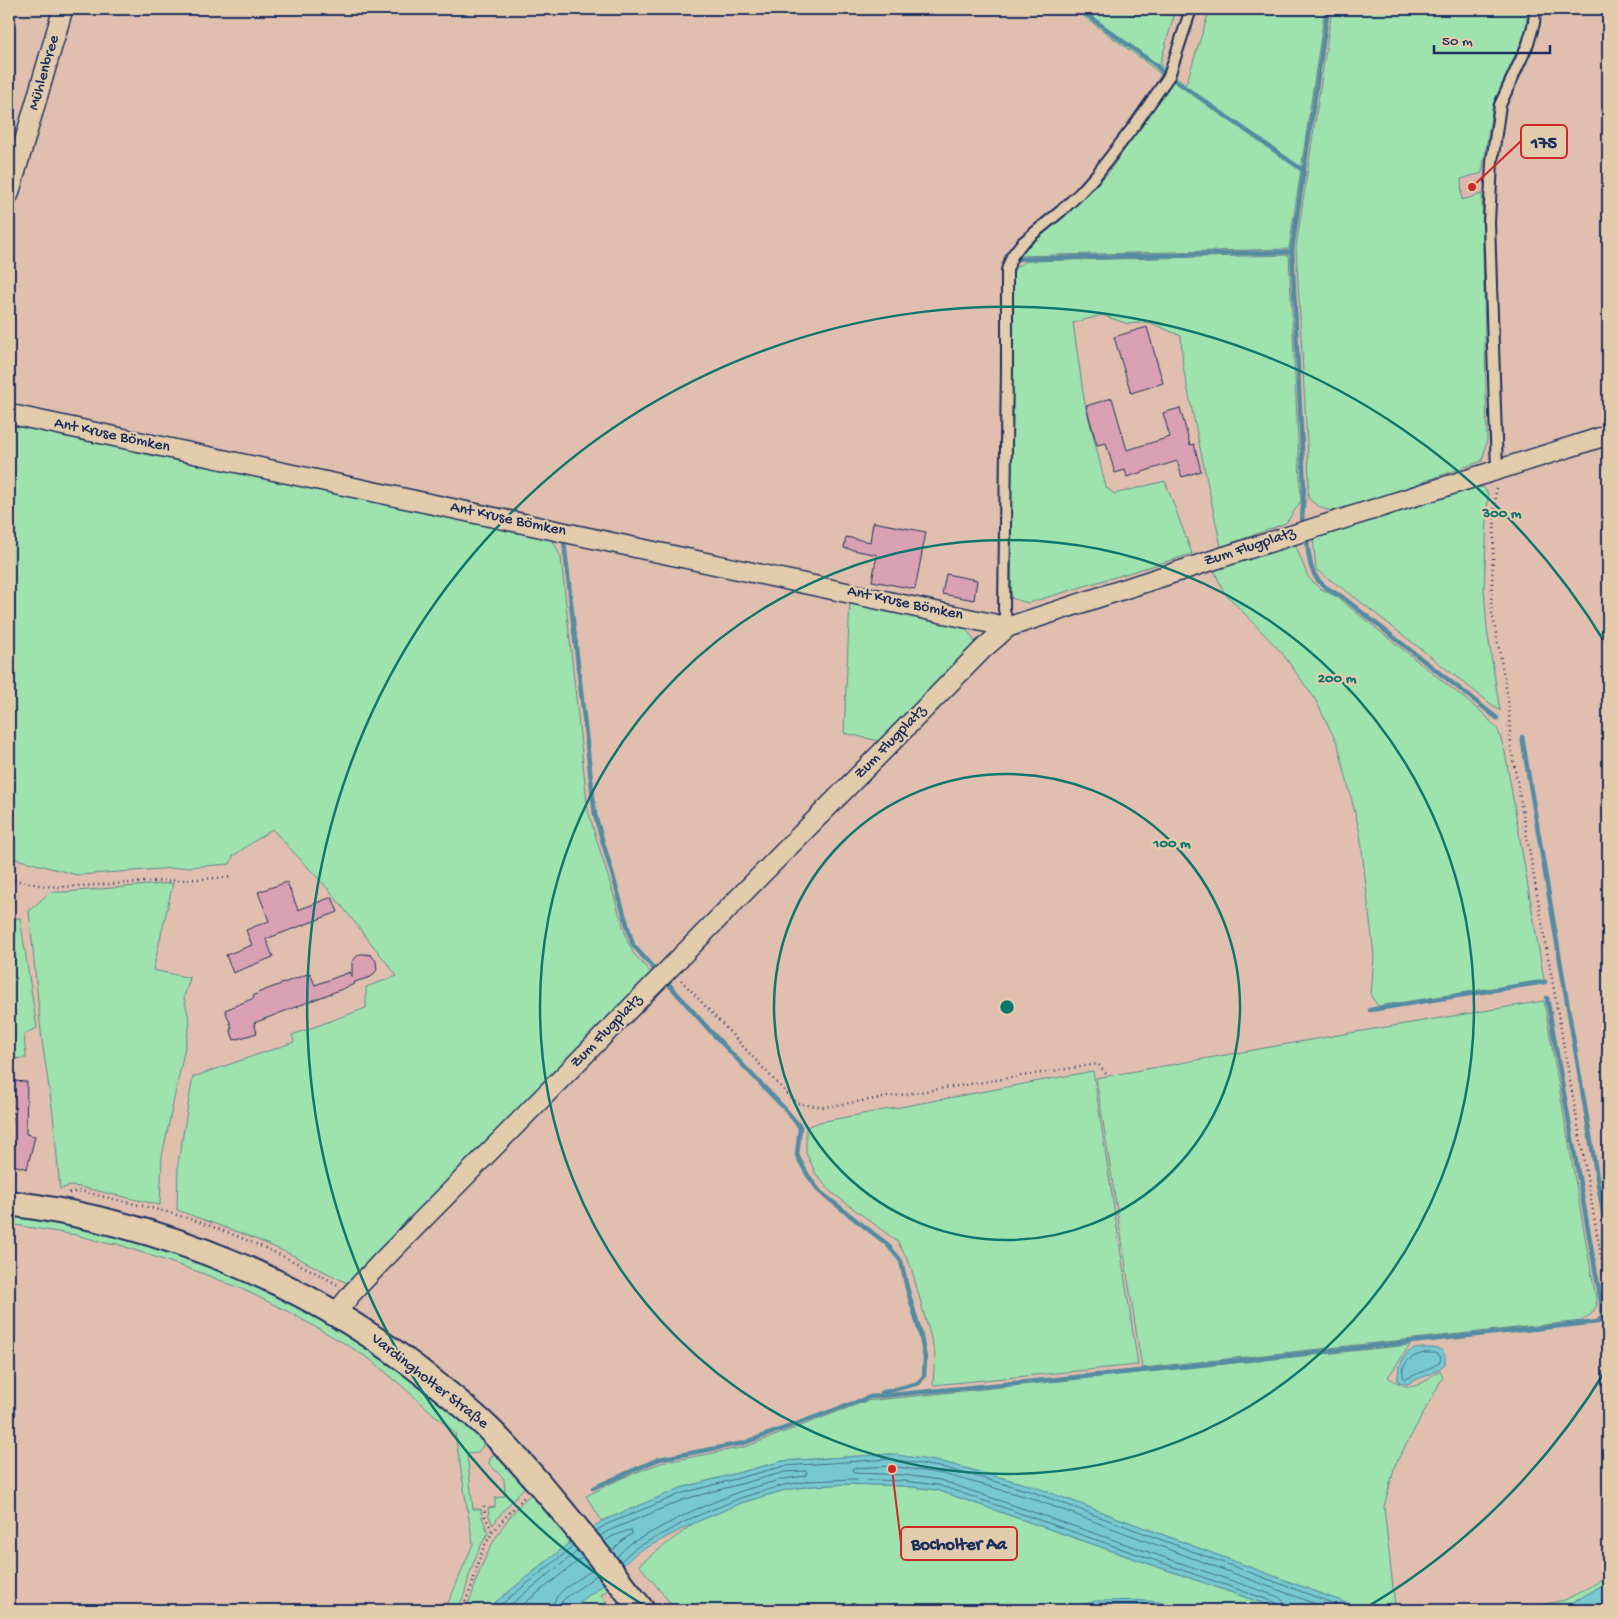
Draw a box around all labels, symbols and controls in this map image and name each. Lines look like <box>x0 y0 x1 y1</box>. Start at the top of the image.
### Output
scale bar <box>1434 22 1551 54</box>
street label: Mühlenbree <box>25 33 65 113</box>
text: 50 m <box>1442 33 1473 51</box>
callout: 175 <box>1521 125 1567 158</box>
text: 175 <box>1530 134 1558 155</box>
street label: Ant Kruse Bömken <box>52 414 172 458</box>
street label: Ant Kruse Bömken <box>448 498 568 542</box>
text: 300 m <box>1481 505 1522 523</box>
street label: Zum Flugplatz <box>1202 524 1299 572</box>
street label: Ant Kruse Bömken <box>845 582 965 626</box>
text: 200 m <box>1318 670 1357 688</box>
street label: Zum Flugplatz <box>851 701 932 784</box>
text: 100 m <box>1152 835 1191 853</box>
street label: Zum Flugplatz <box>567 990 648 1073</box>
centre of rings <box>998 998 1016 1016</box>
street label: Vardingholter Straße <box>366 1330 492 1434</box>
callout: Bocholter Aa <box>901 1527 1017 1560</box>
text: Bocholter Aa <box>910 1535 1008 1556</box>

